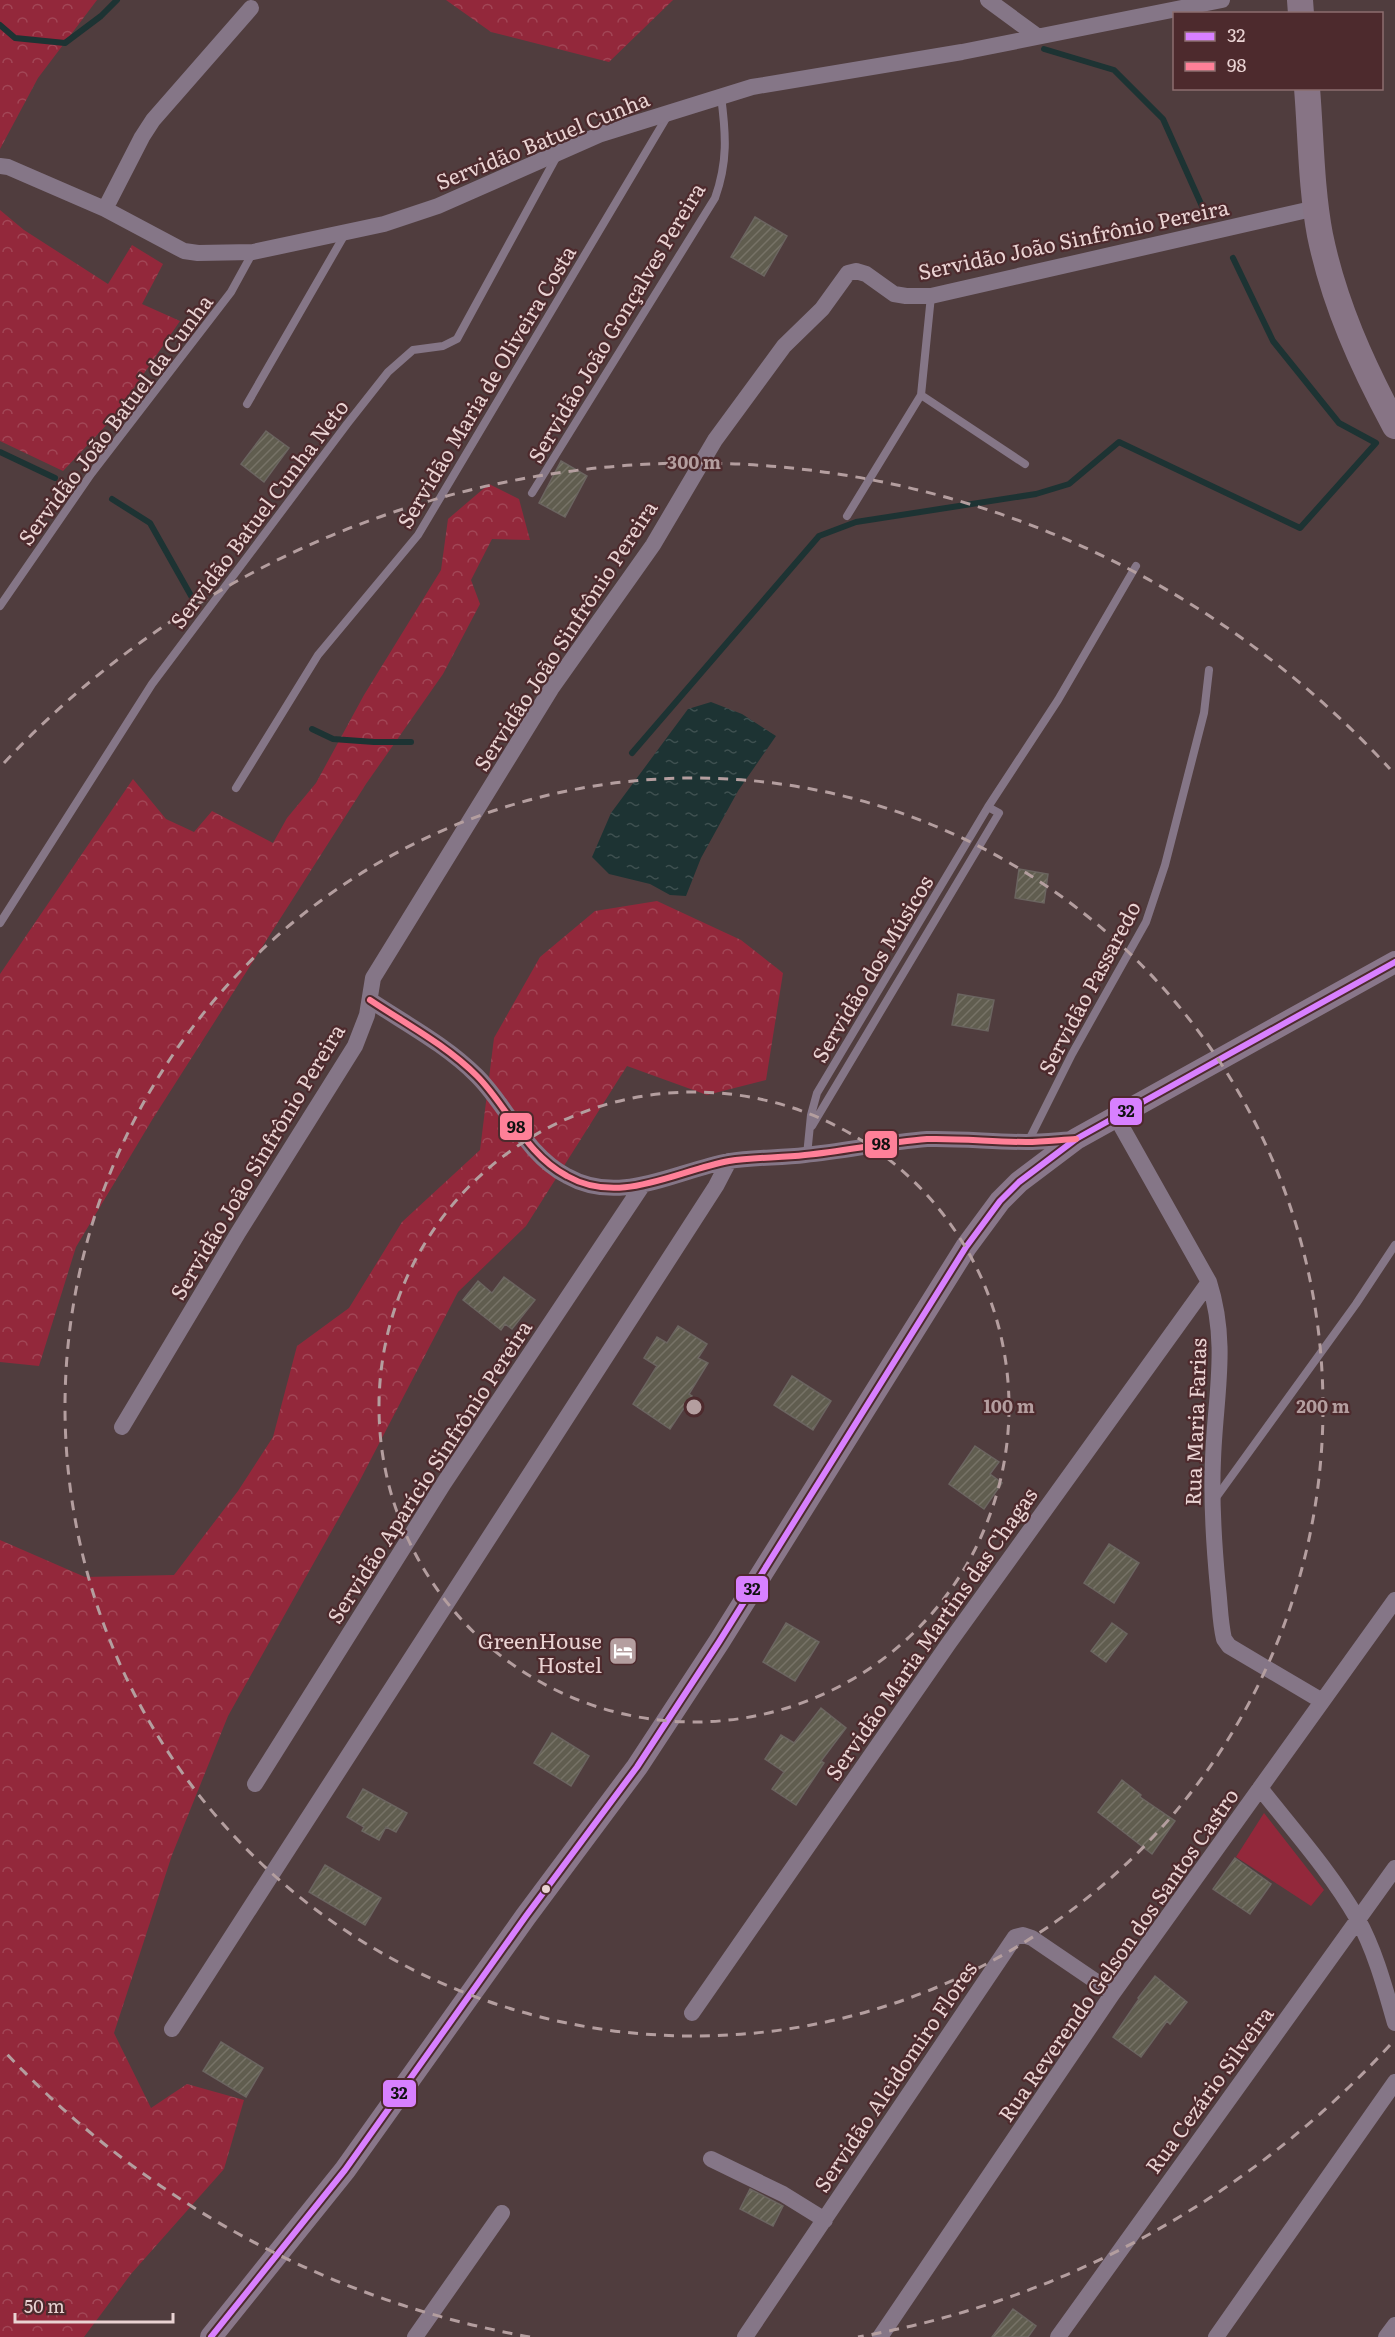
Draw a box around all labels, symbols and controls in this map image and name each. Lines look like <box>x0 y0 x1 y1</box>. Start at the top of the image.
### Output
legend <box>1173 12 1383 90</box>
text: 32 <box>1227 21 1245 48</box>
text: 98 <box>1227 51 1246 78</box>
street label: Servidão Batuel Cunha <box>431 82 654 196</box>
street label: Servidão João Gonçalves Pereira <box>519 175 712 468</box>
street label: Servidão João Sinfrônio Pereira <box>915 190 1232 286</box>
street label: Servidão Maria de Oliveira Costa <box>388 238 582 533</box>
street label: Servidão João Batuel da Cunha <box>9 286 219 551</box>
street label: Servidão Batuel Cunha Neto <box>161 392 355 634</box>
text: 300 m <box>667 448 721 475</box>
street label: Servidão João Sinfrônio Pereira <box>465 493 664 776</box>
street label: Servidão dos Músicos <box>803 869 939 1067</box>
street label: Servidão Passaredo <box>1029 895 1147 1079</box>
street label: Servidão João Sinfrônio Pereira <box>161 1017 351 1305</box>
line badge: 32 <box>1109 1097 1143 1126</box>
text: 32 <box>1117 1098 1135 1122</box>
line badge: 98 <box>499 1112 533 1141</box>
text: 98 <box>507 1114 526 1138</box>
line badge: 98 <box>864 1130 898 1159</box>
text: 98 <box>872 1131 891 1155</box>
street label: Servidão Aparício Sinfrônio Pereira <box>318 1313 538 1629</box>
street label: Rua Maria Farias <box>1176 1337 1212 1507</box>
text: 100 m <box>983 1392 1035 1419</box>
text: 200 m <box>1296 1392 1350 1419</box>
centre of rings <box>684 1397 704 1417</box>
street label: Servidão Maria Martins das Chagas <box>817 1480 1043 1786</box>
line badge: 32 <box>735 1575 769 1603</box>
text: 32 <box>743 1576 761 1600</box>
place label: GreenHouse Hostel <box>478 1624 602 1679</box>
hotel icon: GreenHouse Hostel <box>607 1635 639 1667</box>
street label: Rua Reverendo Gelson dos Santos Castro <box>989 1781 1245 2127</box>
unlabelled marker <box>540 1883 552 1895</box>
street label: Servidão Alcidomiro Flores <box>805 1954 983 2198</box>
street label: Rua Cezário Silveira <box>1137 1998 1280 2179</box>
line badge: 32 <box>382 2079 417 2108</box>
text: 32 <box>390 2080 408 2104</box>
scale bar <box>15 2286 172 2324</box>
text: 50 m <box>24 2292 65 2319</box>

